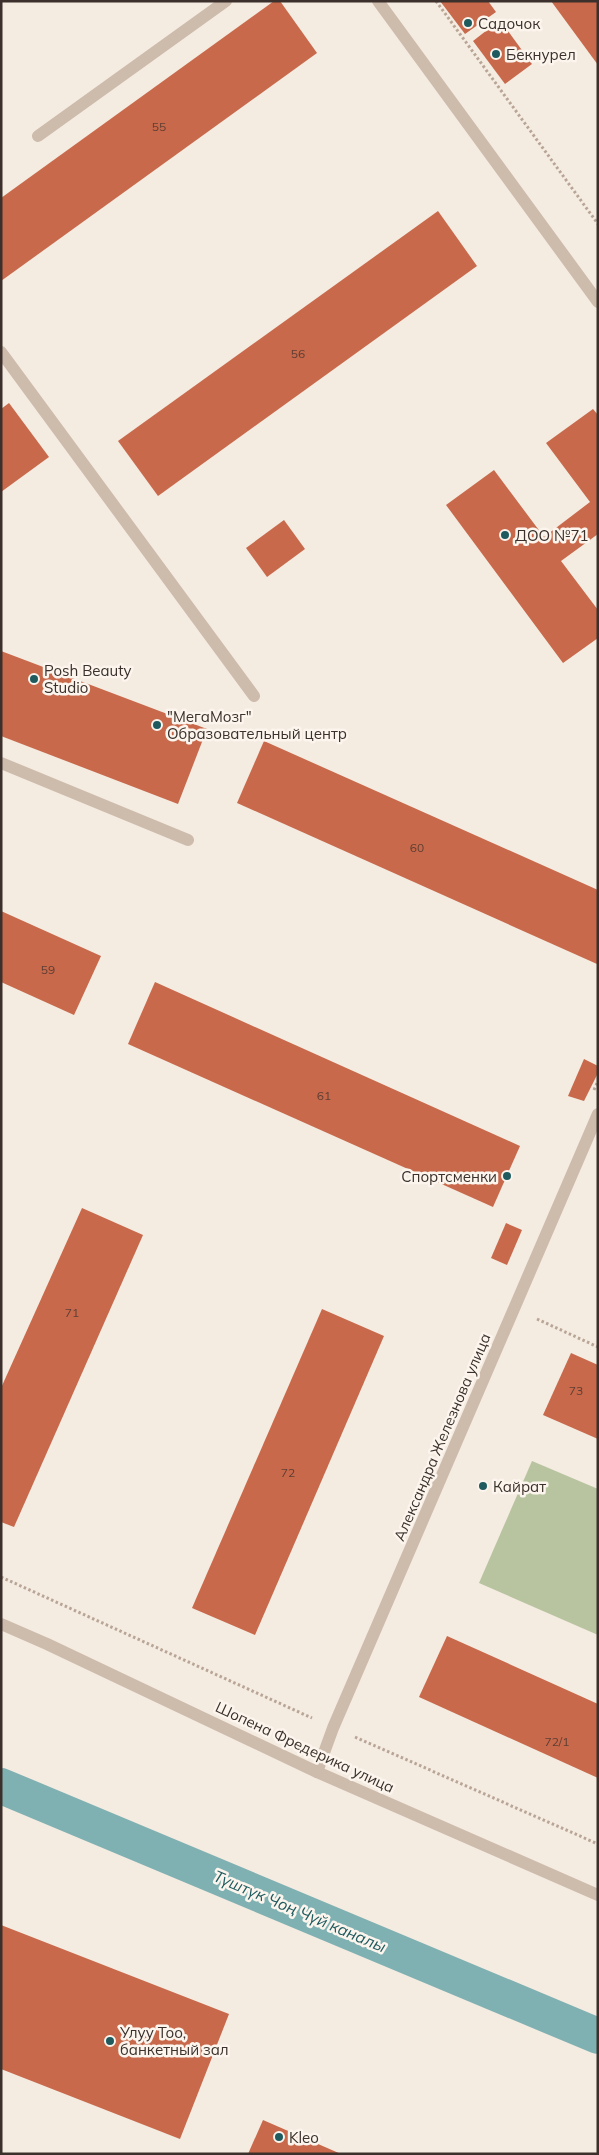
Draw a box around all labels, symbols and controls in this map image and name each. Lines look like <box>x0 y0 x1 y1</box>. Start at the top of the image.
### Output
place label: Садочок <box>478 14 541 33</box>
marker: Садочок <box>462 17 474 29</box>
place label: Бекнурел <box>506 45 576 64</box>
marker: Бекнурел <box>490 48 502 60</box>
house number: 55 <box>152 119 166 134</box>
house number: 56 <box>291 346 305 361</box>
place label: ДОО №71 <box>515 526 588 545</box>
marker: ДОО №71 <box>499 529 511 541</box>
place label: Posh Beauty Studio <box>44 661 132 697</box>
marker: Posh Beauty Studio <box>28 673 40 685</box>
place label: "МегаМозг" Образовательный центр <box>167 707 347 743</box>
marker: "МегаМозг" Образовательный центр <box>151 719 163 731</box>
house number: 60 <box>410 840 424 855</box>
house number: 59 <box>41 962 55 977</box>
house number: 61 <box>317 1088 331 1103</box>
place label: Спортсменки <box>401 1167 497 1186</box>
marker: Спортсменки <box>501 1170 513 1182</box>
house number: 71 <box>65 1305 79 1320</box>
street label: Александра Железнова улица <box>389 1330 495 1544</box>
house number: 73 <box>569 1383 583 1398</box>
house number: 72 <box>281 1465 295 1480</box>
place label: Кайрат <box>493 1477 546 1496</box>
marker: Кайрат <box>477 1480 489 1492</box>
street label: Шопена Фредерика улица <box>213 1697 397 1797</box>
house number: 72/1 <box>544 1734 570 1749</box>
water label: Түштүк Чоң Чүй каналы <box>211 1866 389 1956</box>
place label: Улуу Тоо, банкетный зал <box>119 2023 229 2059</box>
marker: Улуу Тоо, банкетный зал <box>104 2035 116 2047</box>
place label: Kleo <box>289 2128 319 2147</box>
marker: Kleo <box>273 2131 285 2143</box>

